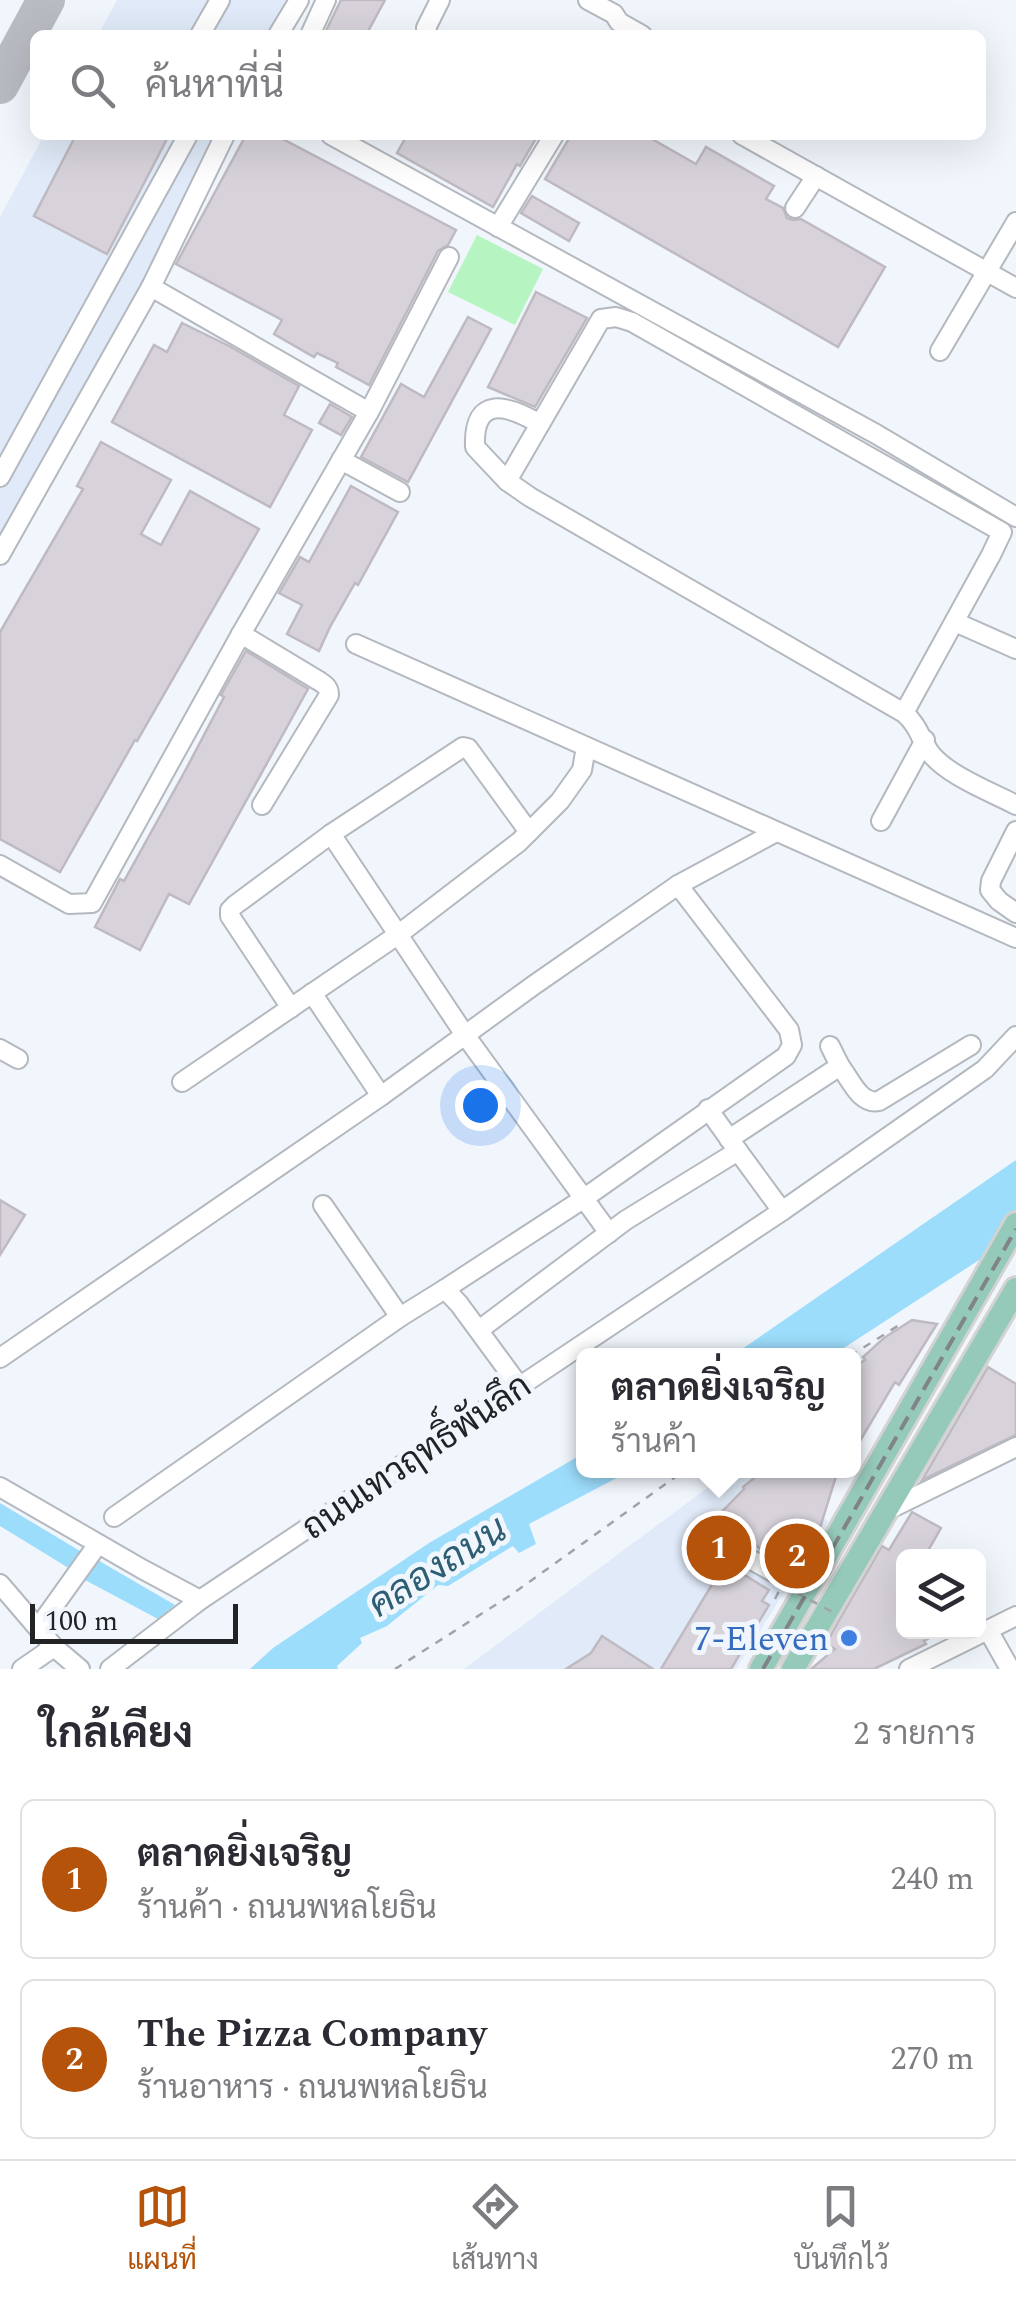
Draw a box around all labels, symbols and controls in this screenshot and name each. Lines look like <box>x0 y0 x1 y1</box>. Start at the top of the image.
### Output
search box <box>30 30 986 140</box>
text: ค้นหาที่นี่ <box>145 57 284 115</box>
icon: search <box>65 58 120 113</box>
your location <box>455 1080 506 1131</box>
popup <box>576 1348 861 1478</box>
street label: ถนนเทวฤทธิ์พันลึก <box>288 1355 542 1554</box>
text: ตลาดยิ่งเจริญ <box>611 1360 826 1418</box>
text: ร้านค้า <box>611 1418 697 1467</box>
water label: คลองถนน <box>357 1502 519 1633</box>
pin: 1 <box>686 1510 752 1586</box>
pin: 2 <box>764 1518 830 1594</box>
map controls <box>896 1549 986 1639</box>
button: layers <box>896 1549 986 1639</box>
scale bar <box>30 1599 238 1644</box>
text: 100 m <box>45 1600 118 1643</box>
place label: 7-Eleven <box>694 1613 829 1666</box>
marker: 7-Eleven <box>838 1627 860 1649</box>
text: ใกล้เคียง <box>40 1703 193 1766</box>
text: 2 รายการ <box>853 1710 976 1759</box>
text: ตลาดยิ่งเจริญ <box>137 1826 352 1884</box>
text: 1 <box>66 1855 83 1904</box>
text: 240 m <box>890 1855 974 1904</box>
text: ร้านค้า · ถนนพหลโยธิน <box>137 1884 437 1933</box>
text: The Pizza Company <box>137 2006 487 2064</box>
text: 2 <box>66 2035 83 2084</box>
text: 270 m <box>890 2035 974 2084</box>
text: ร้านอาหาร · ถนนพหลโยธิน <box>137 2064 488 2113</box>
tab: แผนที่ <box>127 2179 197 2282</box>
tab: เส้นทาง <box>451 2179 539 2282</box>
tab: บันทึกไว้ <box>793 2179 889 2282</box>

